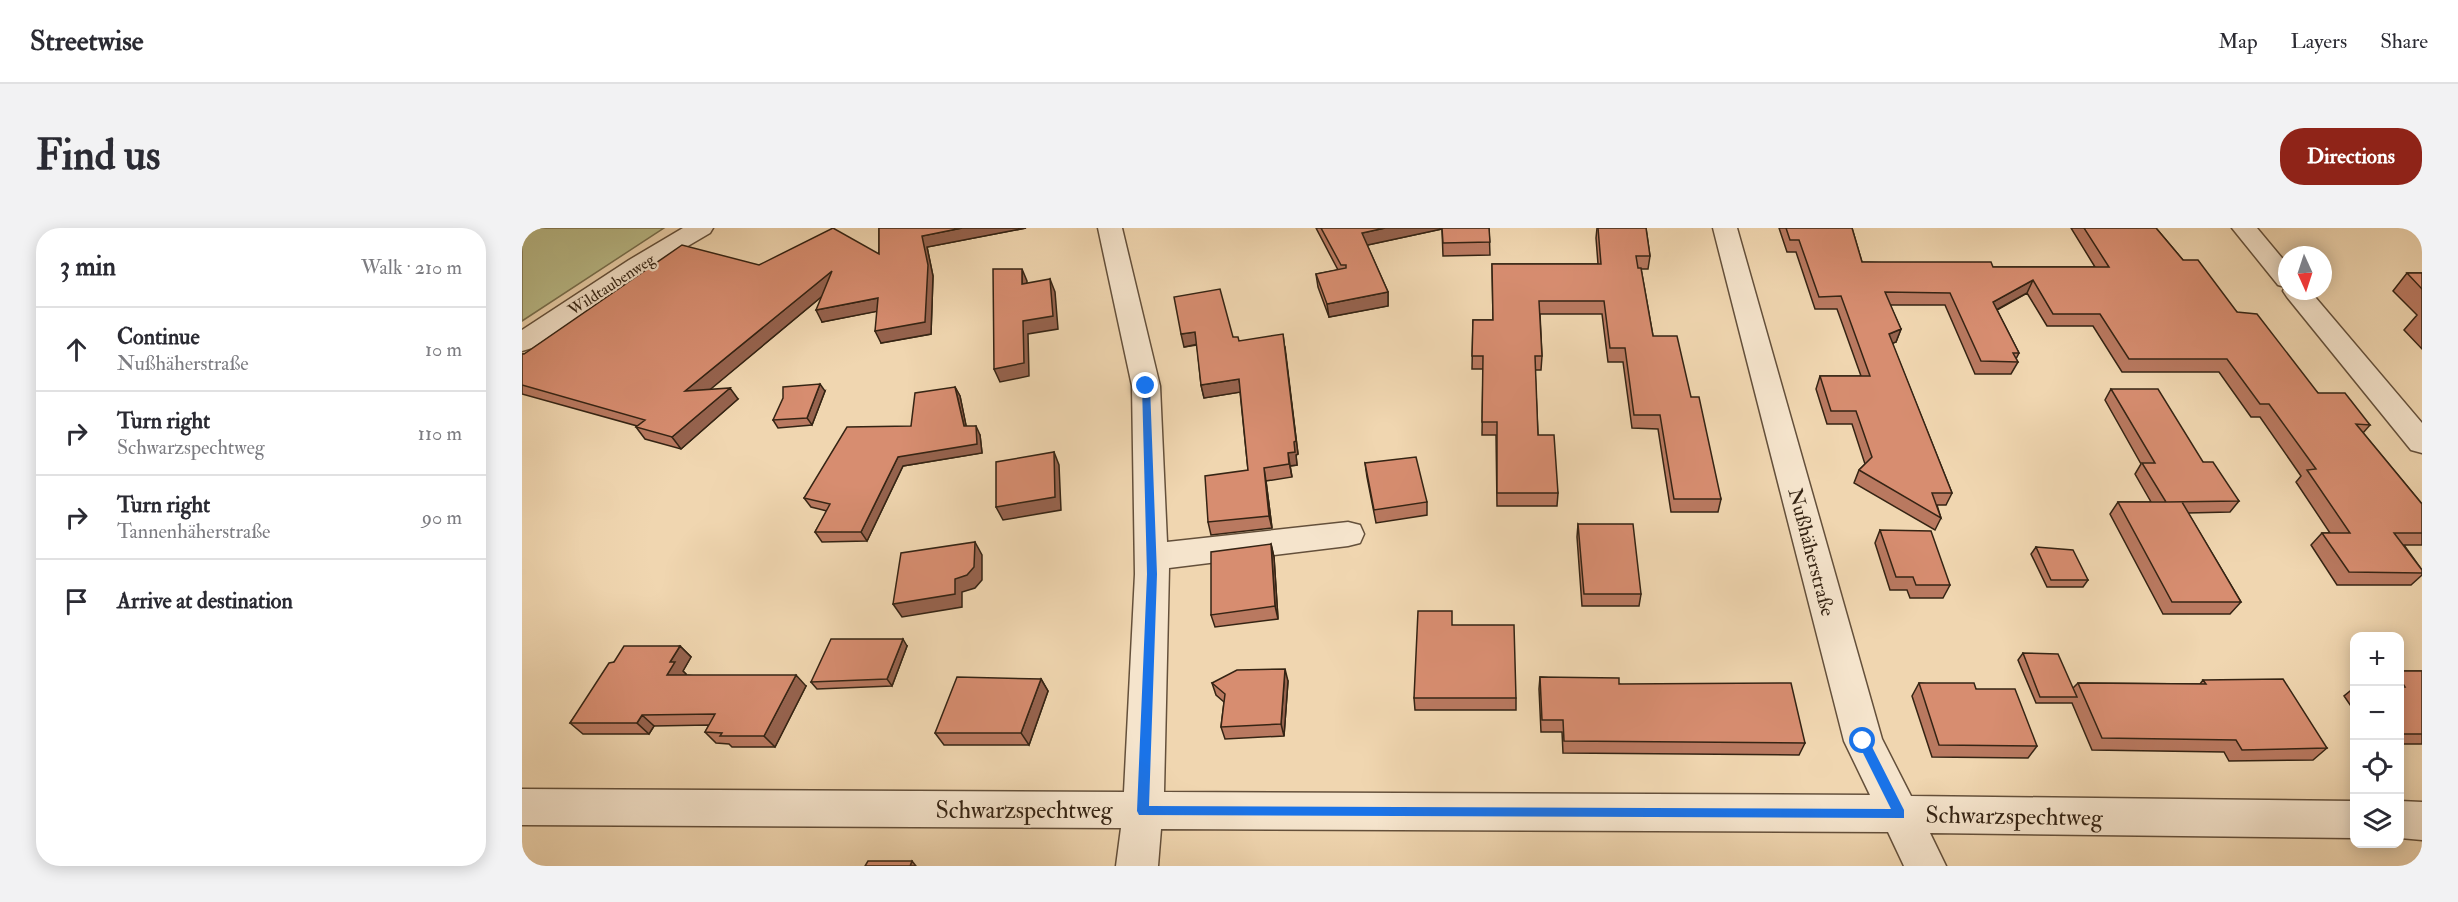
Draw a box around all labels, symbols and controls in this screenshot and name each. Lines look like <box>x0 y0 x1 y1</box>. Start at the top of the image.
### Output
text: Streetwise <box>30 24 144 59</box>
text: Map <box>2218 28 2258 55</box>
text: Layers <box>2291 28 2347 55</box>
text: Share <box>2380 28 2428 55</box>
button: Directions <box>2280 128 2422 185</box>
text: Find us <box>36 130 160 182</box>
north arrow <box>2278 246 2332 300</box>
street label: Wildtaubenweg <box>564 249 660 321</box>
text: 3 min <box>60 251 116 283</box>
text: Walk · 210 m <box>361 255 462 280</box>
text: Continue <box>117 323 200 351</box>
icon: ahead <box>60 333 93 366</box>
text: 10 m <box>425 337 462 362</box>
text: Nußhäherstraße <box>117 351 249 376</box>
route end <box>1132 372 1158 398</box>
text: Turn right <box>117 407 210 435</box>
icon: right <box>60 417 93 450</box>
text: 110 m <box>418 421 462 446</box>
text: Schwarzspechtweg <box>117 435 265 460</box>
street label: Nußhäherstraße <box>1782 485 1841 619</box>
text: Turn right <box>117 491 210 519</box>
icon: right <box>60 501 93 534</box>
text: 90 m <box>422 505 462 530</box>
text: Tannenhäherstraße <box>117 519 270 544</box>
icon: arrive <box>60 585 93 618</box>
text: Arrive at destination <box>117 587 293 615</box>
map controls <box>2350 632 2404 848</box>
button: + <box>2350 632 2404 686</box>
button: − <box>2350 686 2404 740</box>
route start <box>1849 727 1875 753</box>
button: locate <box>2350 740 2404 794</box>
button: layers <box>2350 794 2404 848</box>
street label: Schwarzspechtweg <box>935 795 1114 826</box>
street label: Schwarzspechtweg <box>1925 799 2104 834</box>

